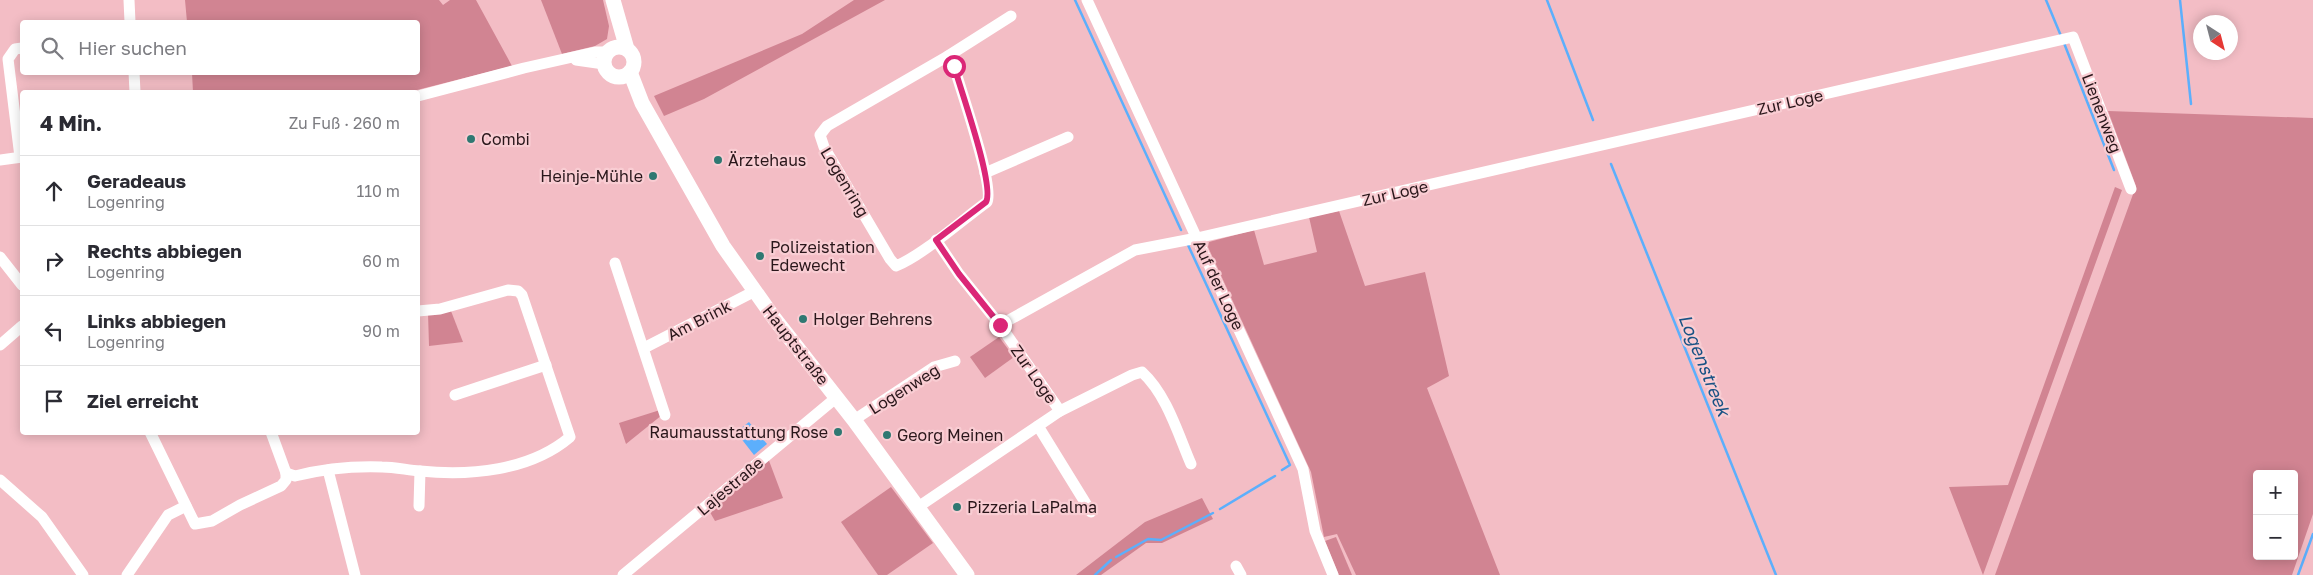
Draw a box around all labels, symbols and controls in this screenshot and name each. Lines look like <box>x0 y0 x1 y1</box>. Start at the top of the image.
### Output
north arrow <box>2193 15 2238 60</box>
search box <box>20 20 420 75</box>
icon: search <box>38 34 66 62</box>
text: Hier suchen <box>78 36 187 59</box>
route start <box>943 55 966 78</box>
street label: Lienenweg <box>2078 70 2126 156</box>
street label: Zur Loge <box>1755 85 1825 119</box>
text: 4 Min. <box>40 110 102 136</box>
text: Zu Fuß · 260 m <box>289 113 400 133</box>
place label: Combi <box>481 129 530 149</box>
marker: Combi <box>465 133 477 145</box>
street label: Logenring <box>816 144 874 220</box>
place label: Ärztehaus <box>728 150 806 170</box>
marker: Ärztehaus <box>712 154 724 166</box>
place label: Heinje-Mühle <box>540 166 643 186</box>
text: Geradeaus <box>87 169 186 192</box>
marker: Heinje-Mühle <box>647 170 659 182</box>
street label: Zur Loge <box>1360 176 1430 210</box>
icon: ahead <box>40 177 68 205</box>
text: 110 m <box>356 181 400 201</box>
text: Logenring <box>87 192 165 212</box>
place label: Polizeistation Edewecht <box>770 237 875 275</box>
street label: Auf der Loge <box>1189 237 1249 333</box>
text: Rechts abbiegen <box>87 239 242 262</box>
icon: right <box>40 247 68 275</box>
marker: Polizeistation Edewecht <box>754 250 766 262</box>
text: 60 m <box>362 251 400 271</box>
text: Logenring <box>87 262 165 282</box>
street label: Am Brink <box>664 295 734 345</box>
street label: Hauptstraße <box>759 301 833 389</box>
text: Links abbiegen <box>87 309 226 332</box>
place label: Holger Behrens <box>813 309 933 329</box>
water label: Logenstreek <box>1675 311 1736 421</box>
marker: Holger Behrens <box>797 313 809 325</box>
route end <box>989 314 1012 337</box>
icon: left <box>40 317 68 345</box>
text: 90 m <box>362 321 400 341</box>
text: Logenring <box>87 332 165 352</box>
street label: Zur Loge <box>1007 341 1061 407</box>
street label: Logenweg <box>865 360 943 418</box>
icon: arrive <box>40 387 68 415</box>
text: Ziel erreicht <box>87 389 199 412</box>
place label: Raumausstattung Rose <box>649 422 828 442</box>
place label: Georg Meinen <box>897 425 1003 445</box>
marker: Raumausstattung Rose <box>832 426 844 438</box>
marker: Georg Meinen <box>881 429 893 441</box>
street label: Lajestraße <box>693 452 767 520</box>
map controls <box>2253 470 2298 560</box>
button: + <box>2253 470 2298 515</box>
place label: Pizzeria LaPalma <box>967 497 1097 517</box>
marker: Pizzeria LaPalma <box>951 501 963 513</box>
button: − <box>2253 515 2298 560</box>

